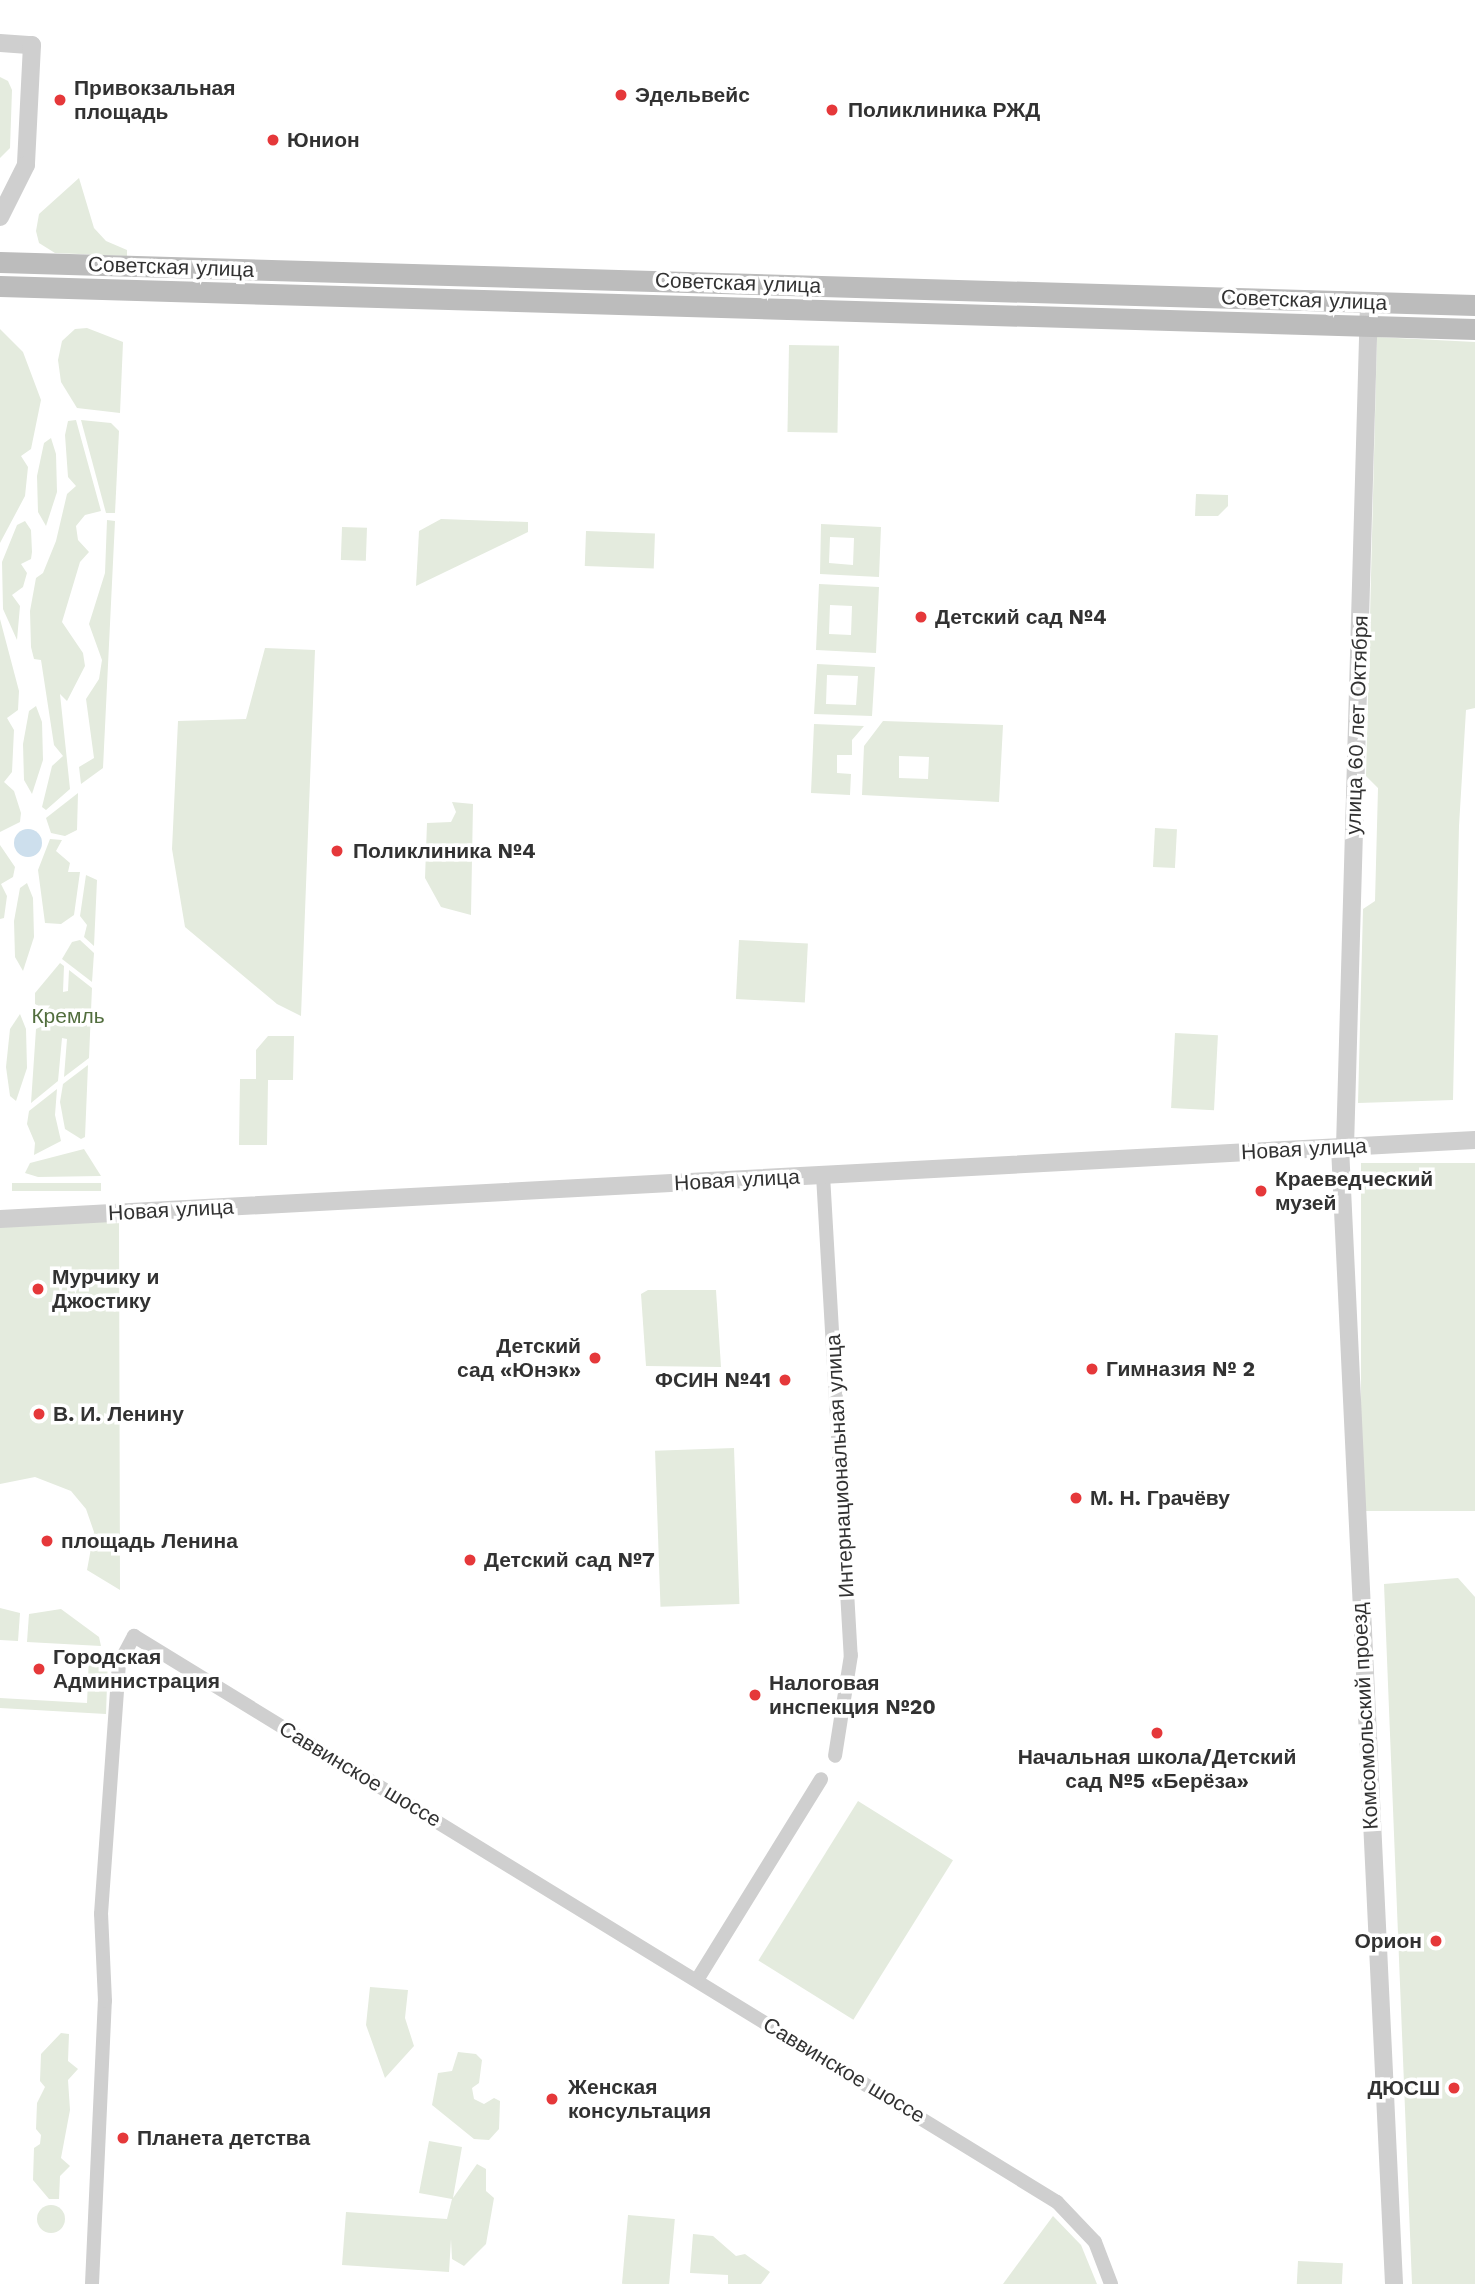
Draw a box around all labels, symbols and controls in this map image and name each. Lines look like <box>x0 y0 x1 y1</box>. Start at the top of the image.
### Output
place label: Привокзальная площадь <box>74 75 236 125</box>
place label: Эдельвейс <box>635 82 750 108</box>
marker: Эдельвейс <box>613 87 629 103</box>
marker: Привокзальная площадь <box>52 92 68 108</box>
place label: Поликлиника РЖД <box>848 97 1040 123</box>
marker: Поликлиника РЖД <box>822 100 842 120</box>
place label: Юнион <box>287 127 360 153</box>
marker: Юнион <box>265 132 281 148</box>
street label: Советская улица <box>88 252 254 282</box>
street label: Советская улица <box>655 268 821 298</box>
street label: Советская улица <box>1221 285 1387 315</box>
place label: Детский сад №4 <box>935 604 1107 630</box>
marker: Детский сад №4 <box>913 609 929 625</box>
street label: улица 60 лет Октября <box>1341 615 1373 835</box>
place label: Поликлиника №4 <box>353 838 535 864</box>
marker: Поликлиника №4 <box>327 841 347 861</box>
park label: Кремль <box>31 1003 105 1029</box>
street label: Новая улица <box>1241 1133 1367 1165</box>
street label: Новая улица <box>674 1164 800 1196</box>
place label: Краеведческий музей <box>1275 1166 1433 1216</box>
marker: Краеведческий музей <box>1253 1183 1269 1199</box>
street label: Новая улица <box>108 1194 234 1226</box>
place label: Мурчику и Джостику <box>52 1264 159 1314</box>
marker: Мурчику и Джостику <box>30 1281 46 1297</box>
place label: Детский сад «Юнэк» <box>457 1333 581 1383</box>
street label: Интернациональная улица <box>821 1333 859 1599</box>
marker: Детский сад «Юнэк» <box>587 1350 603 1366</box>
place label: Гимназия № 2 <box>1106 1356 1255 1382</box>
marker: Гимназия № 2 <box>1084 1361 1100 1377</box>
place label: ФСИН №41 <box>655 1367 771 1393</box>
marker: ФСИН №41 <box>777 1372 793 1388</box>
place label: В. И. Ленину <box>53 1401 184 1427</box>
marker: В. И. Ленину <box>31 1406 47 1422</box>
place label: М. Н. Грачёву <box>1090 1485 1230 1511</box>
marker: М. Н. Грачёву <box>1068 1490 1084 1506</box>
place label: площадь Ленина <box>61 1528 238 1554</box>
marker: площадь Ленина <box>39 1533 55 1549</box>
place label: Детский сад №7 <box>484 1547 655 1573</box>
marker: Детский сад №7 <box>462 1552 478 1568</box>
street label: Комсомольский проезд <box>1346 1602 1384 1830</box>
place label: Городская Администрация <box>53 1644 220 1694</box>
marker: Городская Администрация <box>31 1661 47 1677</box>
place label: Налоговая инспекция №20 <box>769 1670 936 1720</box>
marker: Налоговая инспекция №20 <box>747 1687 763 1703</box>
street label: Саввинское шоссе <box>274 1716 446 1832</box>
marker: Начальная школа/Детский сад №5 «Берёза» <box>1149 1725 1165 1741</box>
place label: Начальная школа/Детский сад №5 «Берёза» <box>1018 1744 1296 1794</box>
place label: Орион <box>1354 1928 1422 1954</box>
marker: Орион <box>1428 1933 1444 1949</box>
street label: Саввинское шоссе <box>758 2012 930 2128</box>
place label: Женская консультация <box>568 2074 711 2124</box>
place label: ДЮСШ <box>1367 2075 1440 2101</box>
marker: ДЮСШ <box>1446 2080 1462 2096</box>
marker: Женская консультация <box>542 2089 562 2109</box>
place label: Планета детства <box>137 2125 310 2151</box>
marker: Планета детства <box>115 2130 131 2146</box>

